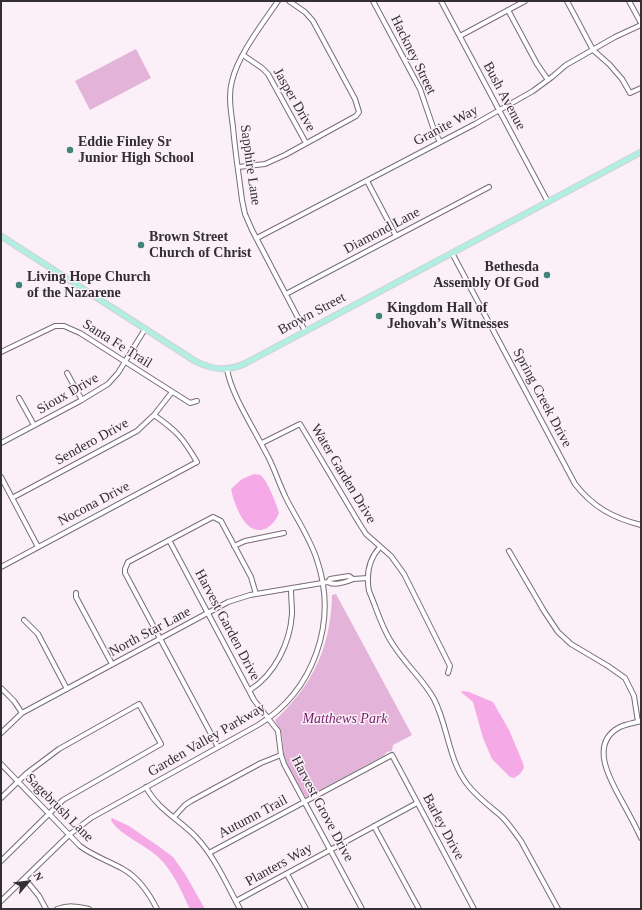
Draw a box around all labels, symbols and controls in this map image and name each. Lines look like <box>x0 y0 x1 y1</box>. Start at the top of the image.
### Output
street label: Hackney Street <box>387 13 439 97</box>
street label: Bush Avenue <box>479 59 529 133</box>
street label: Jasper Drive <box>269 65 319 135</box>
street label: Granite Way <box>411 102 481 150</box>
street label: Sapphire Lane <box>236 124 264 206</box>
place label: Eddie Finley Sr Junior High School <box>78 134 194 166</box>
marker: Eddie Finley Sr Junior High School <box>65 145 75 155</box>
street label: Diamond Lane <box>341 204 423 258</box>
place label: Brown Street Church of Christ <box>149 229 251 262</box>
marker: Brown Street Church of Christ <box>136 240 146 250</box>
place label: Bethesda Assembly Of God <box>433 259 539 292</box>
place label: Living Hope Church of the Nazarene <box>27 269 150 302</box>
marker: Bethesda Assembly Of God <box>542 270 552 280</box>
marker: Living Hope Church of the Nazarene <box>14 280 24 290</box>
street label: Brown Street <box>275 289 349 339</box>
place label: Kingdom Hall of Jehovah’s Witnesses <box>387 300 509 332</box>
marker: Kingdom Hall of Jehovah’s Witnesses <box>374 311 384 321</box>
street label: Santa Fe Trail <box>79 316 155 372</box>
street label: Spring Creek Drive <box>509 346 575 450</box>
street label: Sioux Drive <box>34 370 102 418</box>
street label: Sendero Drive <box>52 415 132 469</box>
street label: Water Garden Drive <box>307 421 379 527</box>
street label: Nocona Drive <box>55 478 133 530</box>
street label: Harvest Garden Drive <box>191 566 263 684</box>
street label: North Star Lane <box>106 603 194 661</box>
street label: Garden Valley Parkway <box>145 699 269 781</box>
park label: Matthews Park <box>302 711 388 727</box>
street label: Harvest Grove Drive <box>287 753 357 865</box>
street label: Sagebrush Lane <box>21 770 97 846</box>
street label: Barley Drive <box>419 791 467 863</box>
street label: Autumn Trail <box>215 792 291 842</box>
street label: Planters Way <box>243 840 315 890</box>
north arrow <box>8 862 48 902</box>
text: N <box>31 870 46 883</box>

